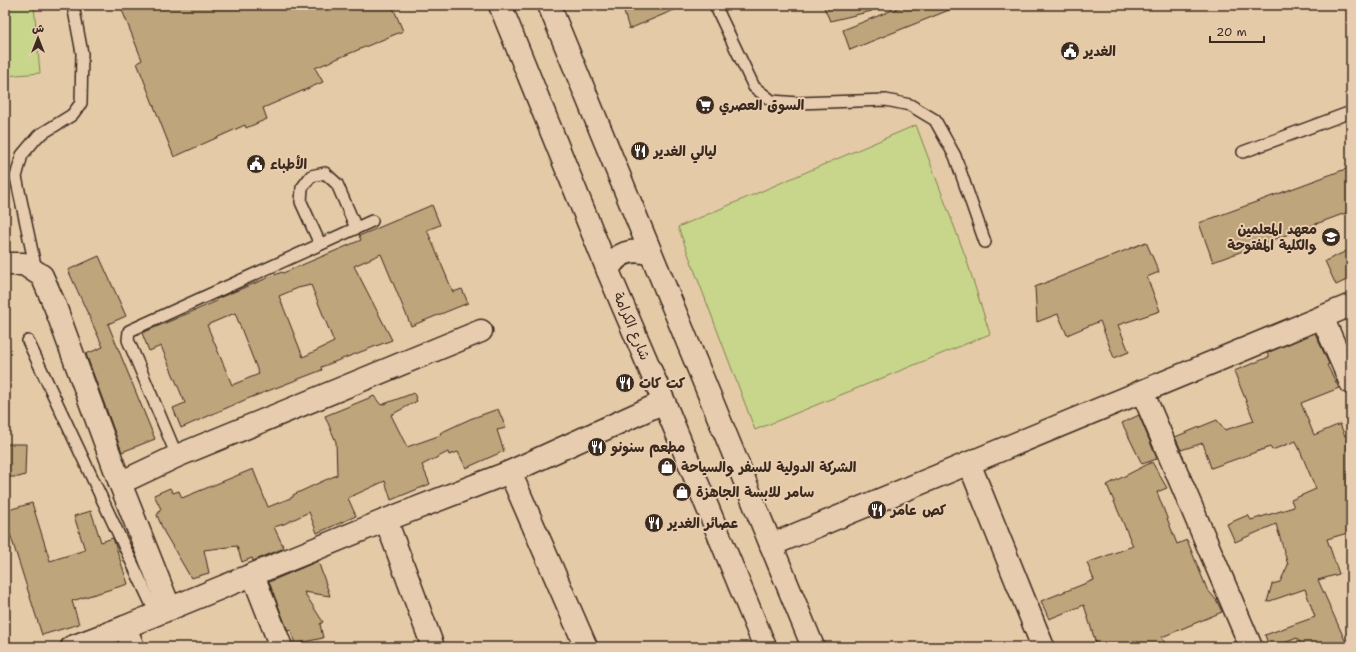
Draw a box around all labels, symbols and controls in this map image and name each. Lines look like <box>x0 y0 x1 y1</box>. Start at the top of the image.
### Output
north arrow <box>18 18 58 58</box>
scale bar <box>1210 18 1264 44</box>
text: ش <box>32 21 44 36</box>
text: 20 m <box>1216 24 1247 40</box>
public building icon: الغدير <box>1059 40 1081 62</box>
place label: الغدير <box>1082 42 1116 60</box>
supermarket icon: السوق العصري <box>694 94 716 116</box>
place label: السوق العصري <box>719 96 805 116</box>
restaurant icon: ليالي الغدير <box>629 140 651 162</box>
place label: ليالي الغدير <box>652 142 717 164</box>
public building icon: الأطباء <box>245 153 267 175</box>
place label: الأطباء <box>270 154 307 173</box>
place label: معهد المعلمين والكلية المفتوحة <box>1227 220 1317 255</box>
school or university icon: معهد المعلمين والكلية المفتوحة <box>1320 226 1342 248</box>
street label: شارع الكرامة <box>609 289 654 363</box>
restaurant icon: كت كات <box>614 372 636 394</box>
place label: كت كات <box>639 374 686 392</box>
restaurant icon: مطعم سنونو <box>586 436 608 458</box>
place label: مطعم سنونو <box>610 438 685 458</box>
shop icon: الشركة الدولية للسفر والسياحة <box>656 456 678 478</box>
place label: الشركة الدولية للسفر والسياحة <box>681 458 857 477</box>
shop icon: سامر للابسة الجاهزة <box>671 481 693 503</box>
place label: سامر للابسة الجاهزة <box>696 483 814 501</box>
restaurant icon: كص عامر <box>866 499 888 521</box>
place label: كص عامر <box>889 501 947 519</box>
restaurant icon: عصائر الغدير <box>643 512 665 534</box>
place label: عصائر الغدير <box>666 514 739 532</box>

